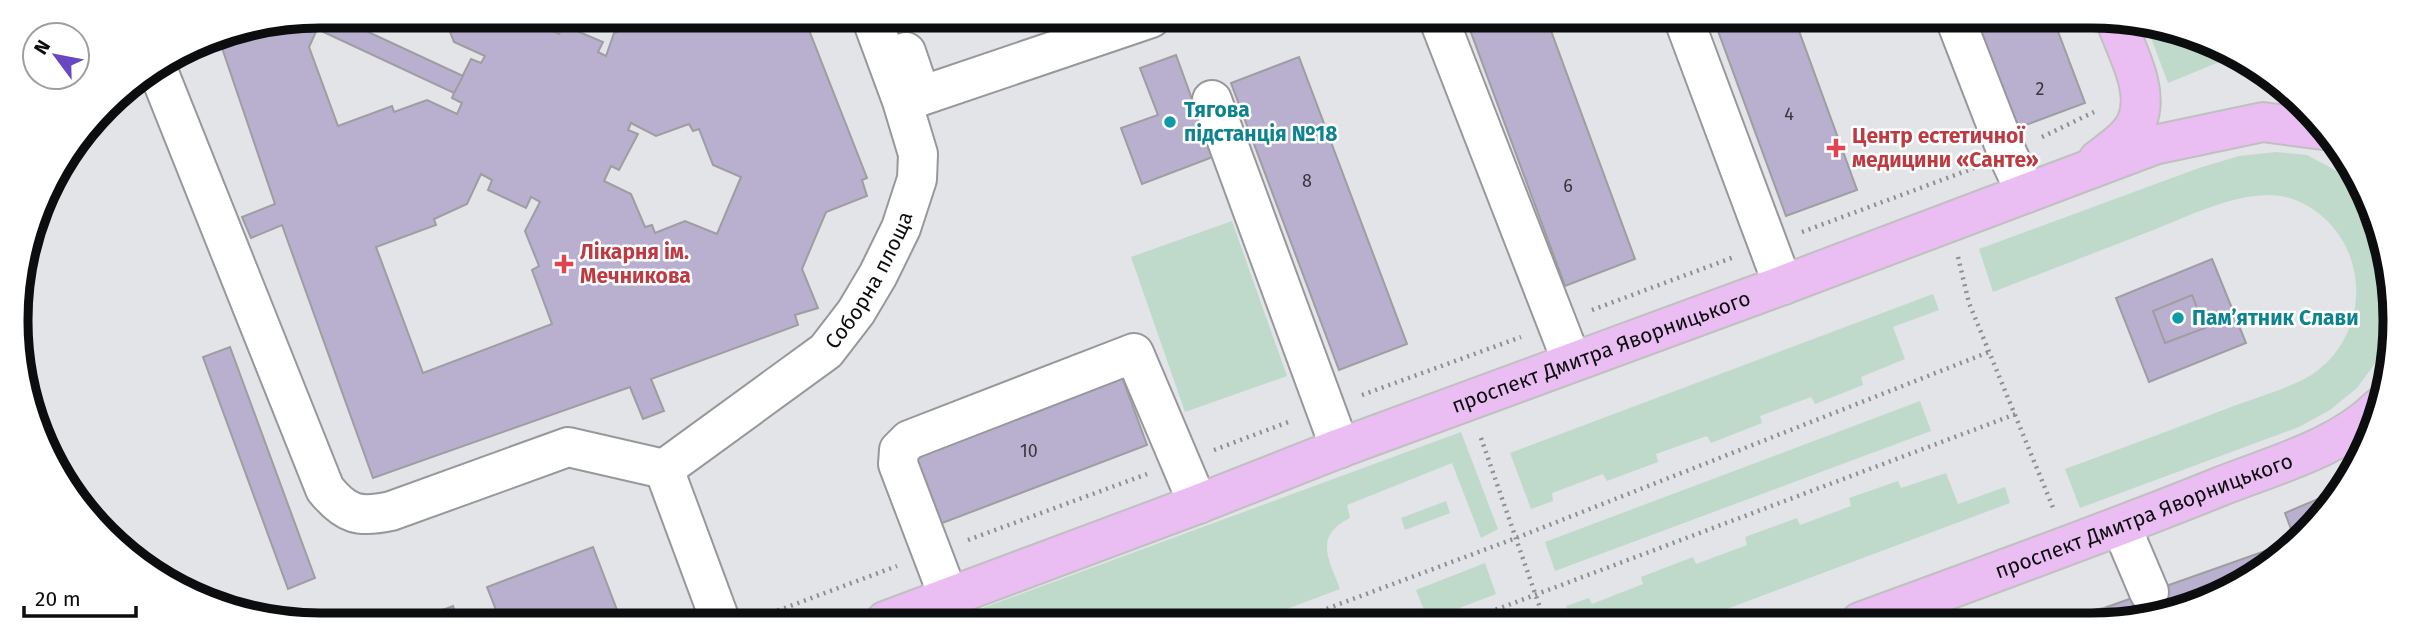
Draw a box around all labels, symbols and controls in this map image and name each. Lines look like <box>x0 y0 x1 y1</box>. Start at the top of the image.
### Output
north arrow <box>21 21 91 91</box>
text: N <box>29 36 55 59</box>
house number: 2 <box>2036 78 2045 100</box>
place label: Тягова пiдстанцiя №18 <box>1184 97 1338 147</box>
house number: 4 <box>1784 103 1794 125</box>
marker: Тягова пiдстанцiя №18 <box>1162 114 1178 130</box>
place label: Центр естетичної медицини «Санте» <box>1852 123 2039 173</box>
marker: Центр естетичної медицини «Санте» <box>1826 138 1846 158</box>
house number: 8 <box>1302 170 1312 192</box>
house number: 6 <box>1563 175 1573 197</box>
street label: Соборна площа <box>819 208 918 354</box>
place label: Лікарня ім. Мечникова <box>580 239 691 289</box>
marker: Лікарня ім. Мечникова <box>554 254 574 274</box>
street label: проспект Дмитра Яворницького <box>1448 285 1754 419</box>
place label: Пам’ятник Слави <box>2192 305 2359 331</box>
marker: Пам’ятник Слави <box>2170 310 2186 326</box>
house number: 10 <box>1020 440 1038 462</box>
street label: проспект Дмитра Яворницького <box>1991 448 2296 584</box>
scale bar <box>24 574 136 618</box>
text: 20 m <box>35 586 81 612</box>

